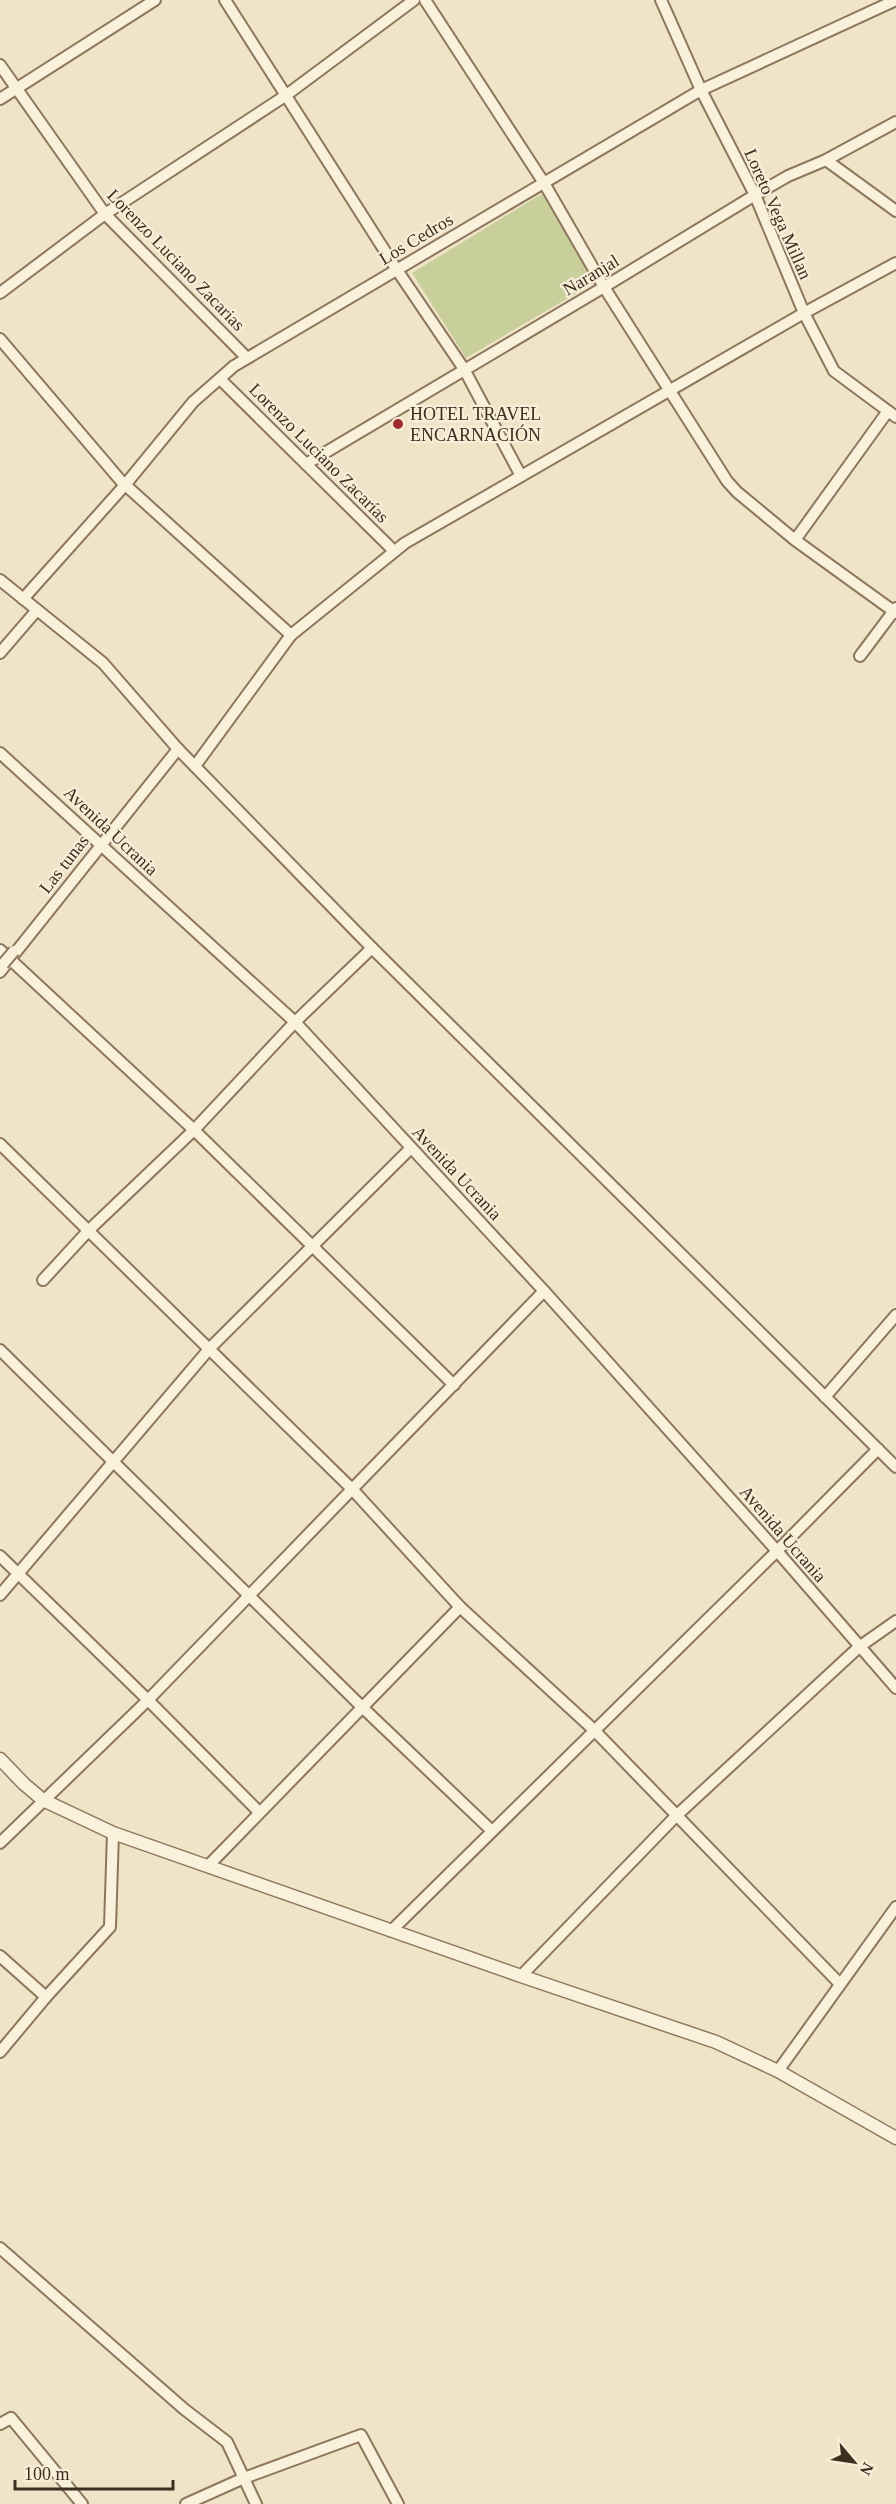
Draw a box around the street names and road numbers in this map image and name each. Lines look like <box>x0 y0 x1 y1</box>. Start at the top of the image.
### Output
street label: Loreto Vega Millan <box>740 146 816 282</box>
street label: Lorenzo Luciano Zacarias <box>103 185 249 335</box>
street label: Los Cedros <box>375 209 457 269</box>
street label: Naranjal <box>559 250 623 300</box>
street label: Lorenzo Luciano Zacarías <box>245 379 393 527</box>
street label: Avenida Ucrania <box>60 782 162 880</box>
street label: Las tunas <box>35 831 93 897</box>
street label: Avenida Ucrania <box>408 1122 506 1224</box>
street label: Avenida Ucrania <box>736 1482 830 1586</box>

